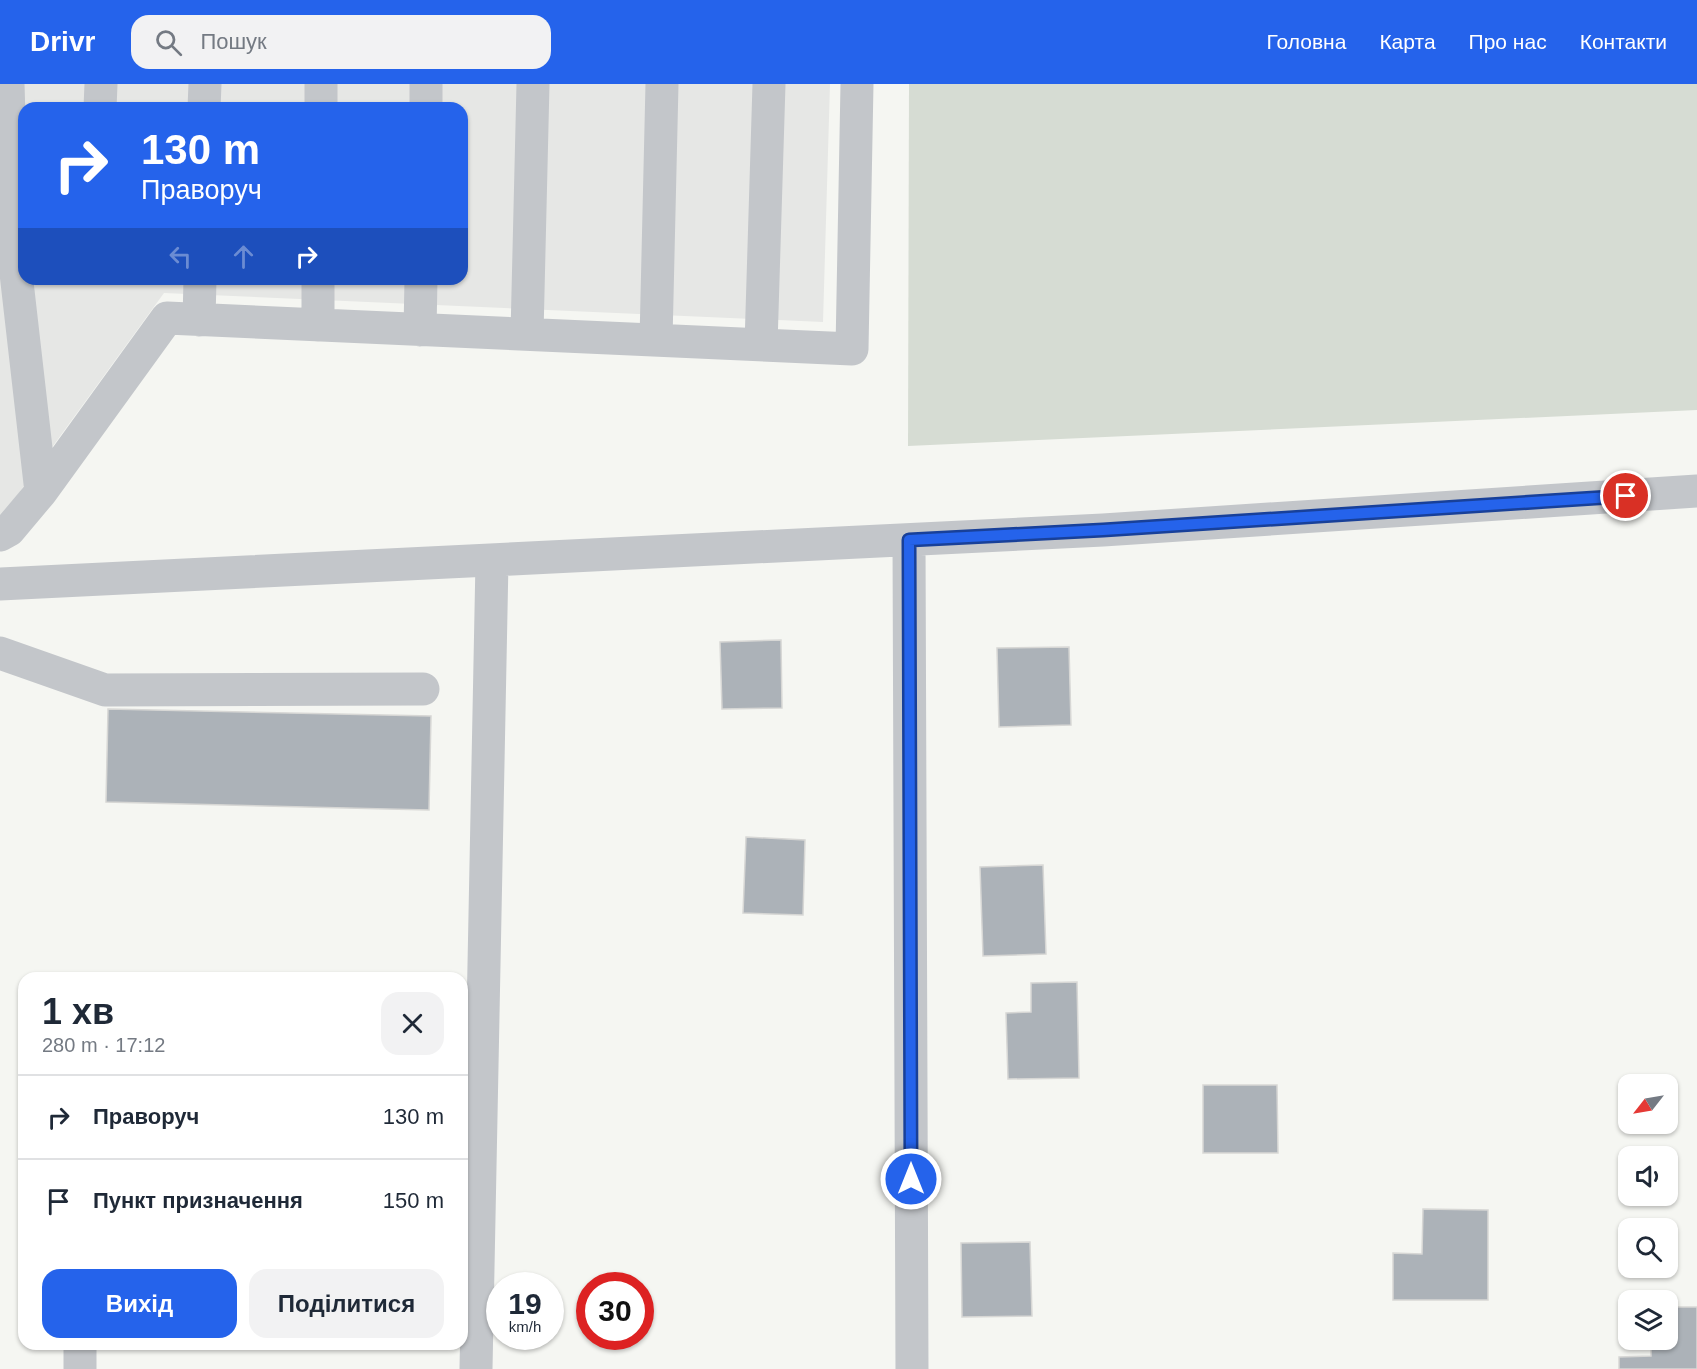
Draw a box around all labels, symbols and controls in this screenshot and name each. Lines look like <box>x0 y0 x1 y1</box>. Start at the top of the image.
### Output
search box <box>131 15 551 69</box>
text: Drivr <box>30 26 95 57</box>
icon: search <box>152 26 185 59</box>
text: Пошук <box>200 29 267 54</box>
text: Головна <box>1267 30 1346 53</box>
text: Карта <box>1379 30 1436 53</box>
text: Про нас <box>1469 30 1547 53</box>
text: Контакти <box>1580 30 1667 53</box>
icon: right <box>42 126 120 204</box>
text: 130 m <box>141 126 260 173</box>
text: Праворуч <box>141 175 262 205</box>
icon: left <box>164 240 197 273</box>
icon: ahead <box>227 240 260 273</box>
icon: right <box>290 240 323 273</box>
pin <box>1600 470 1651 521</box>
icon: arrive <box>1609 479 1642 512</box>
text: 1 хв <box>42 991 114 1032</box>
button: close <box>381 992 444 1055</box>
text: 280 m · 17:12 <box>42 1034 165 1056</box>
north arrow <box>1618 1074 1678 1134</box>
map controls <box>1618 1074 1678 1350</box>
icon: right <box>42 1101 75 1134</box>
text: Праворуч <box>93 1104 199 1129</box>
text: 130 m <box>383 1104 444 1129</box>
button: sound <box>1618 1146 1678 1206</box>
position arrow <box>879 1147 943 1211</box>
icon: arrive <box>42 1185 75 1218</box>
text: Пункт призначення <box>93 1188 303 1213</box>
text: 150 m <box>383 1188 444 1213</box>
button: search <box>1618 1218 1678 1278</box>
button: Вихід <box>42 1269 237 1338</box>
button: Поділитися <box>249 1269 444 1338</box>
speed limit sign: 30 <box>576 1272 654 1350</box>
text: 19 <box>508 1287 542 1320</box>
button: layers <box>1618 1290 1678 1350</box>
text: km/h <box>509 1318 541 1335</box>

